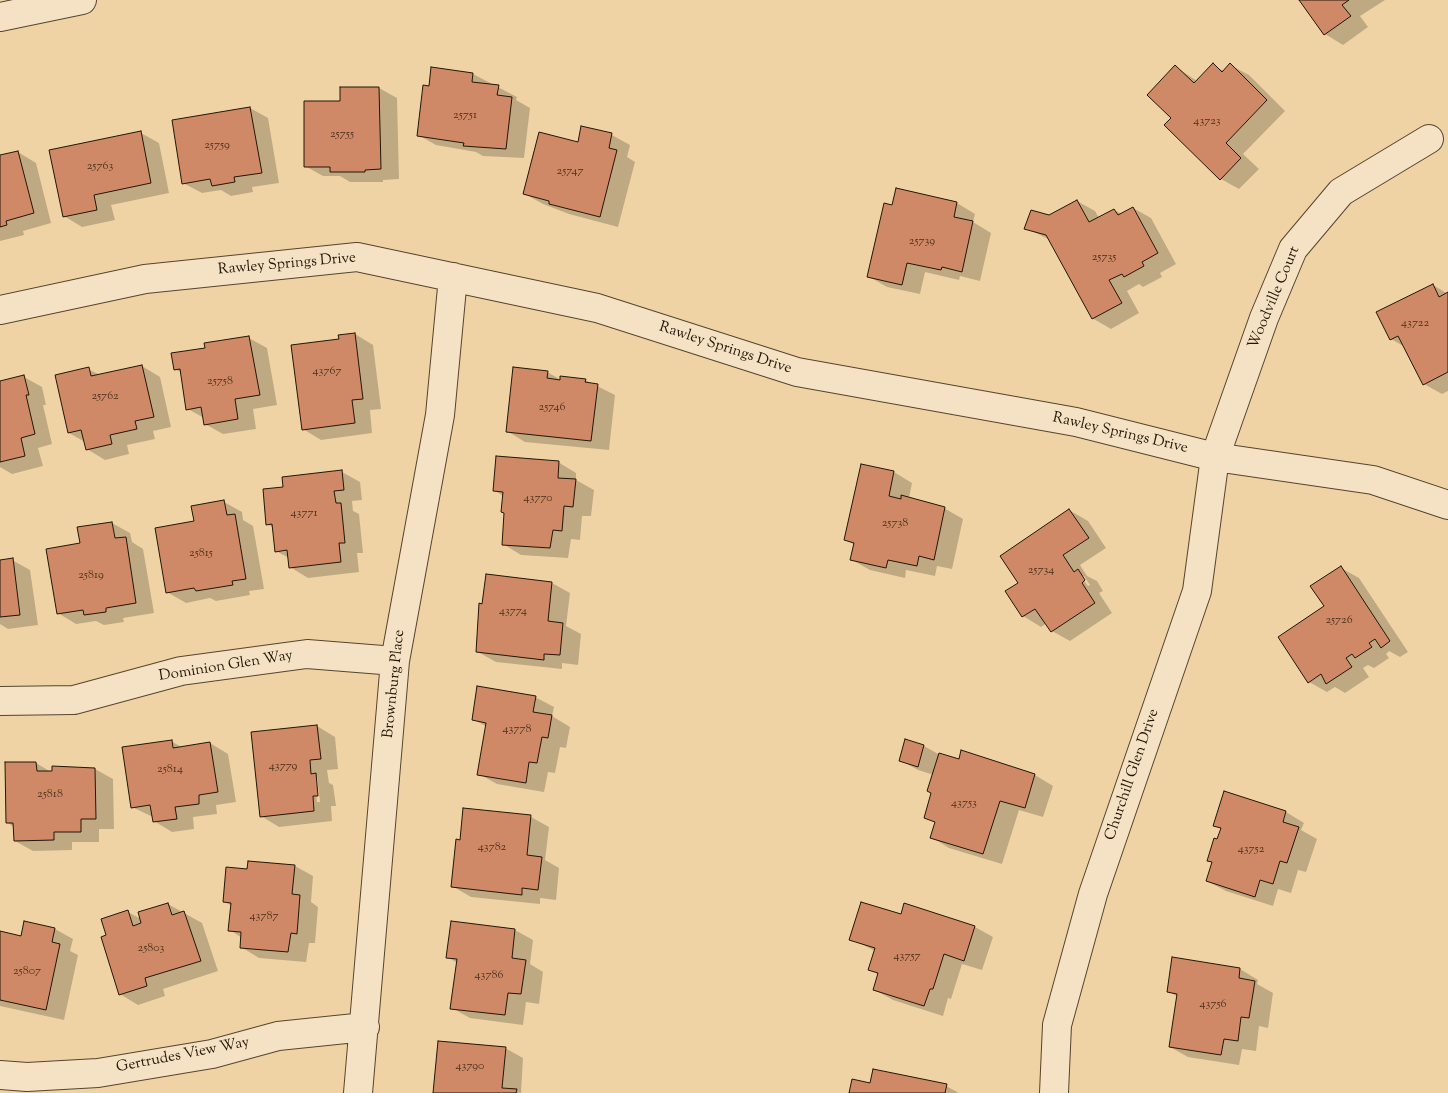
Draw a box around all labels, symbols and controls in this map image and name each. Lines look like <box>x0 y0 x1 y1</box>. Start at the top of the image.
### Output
house number: 25751 <box>453 109 477 123</box>
house number: 43723 <box>1193 115 1221 129</box>
house number: 25755 <box>330 128 354 142</box>
house number: 25759 <box>204 139 230 153</box>
house number: 25763 <box>87 160 113 174</box>
house number: 25747 <box>557 165 583 179</box>
house number: 25739 <box>909 235 935 249</box>
street label: Woodville Court <box>1245 244 1305 352</box>
street label: Rawley Springs Drive <box>217 250 357 280</box>
house number: 25735 <box>1092 251 1116 265</box>
house number: 43722 <box>1401 317 1429 331</box>
street label: Rawley Springs Drive <box>656 319 794 379</box>
house number: 43767 <box>313 365 341 379</box>
house number: 25758 <box>207 375 233 389</box>
house number: 25762 <box>91 390 119 404</box>
house number: 25746 <box>539 401 565 415</box>
street label: Rawley Springs Drive <box>1051 410 1189 458</box>
house number: 43770 <box>523 492 553 506</box>
house number: 43771 <box>291 507 317 521</box>
house number: 25738 <box>882 517 908 531</box>
house number: 25815 <box>189 547 213 561</box>
house number: 25734 <box>1028 564 1054 578</box>
house number: 25819 <box>78 569 104 583</box>
house number: 43774 <box>499 605 527 619</box>
house number: 25726 <box>1325 614 1353 628</box>
street label: Brownburg Place <box>380 629 410 739</box>
street label: Dominion Glen Way <box>158 648 294 686</box>
street label: Churchill Glen Drive <box>1102 707 1164 843</box>
house number: 43778 <box>503 723 531 737</box>
house number: 43779 <box>269 760 297 774</box>
house number: 25814 <box>157 763 183 777</box>
house number: 25818 <box>37 788 63 802</box>
house number: 43753 <box>951 797 977 811</box>
house number: 43782 <box>478 841 506 855</box>
house number: 43752 <box>1238 843 1264 857</box>
house number: 43787 <box>250 910 278 924</box>
house number: 25803 <box>138 942 164 956</box>
house number: 43757 <box>893 950 921 964</box>
house number: 25807 <box>13 965 41 979</box>
house number: 43786 <box>475 969 503 983</box>
house number: 43756 <box>1200 998 1226 1012</box>
street label: Gertrudes View Way <box>115 1034 251 1078</box>
house number: 43790 <box>456 1060 484 1074</box>

